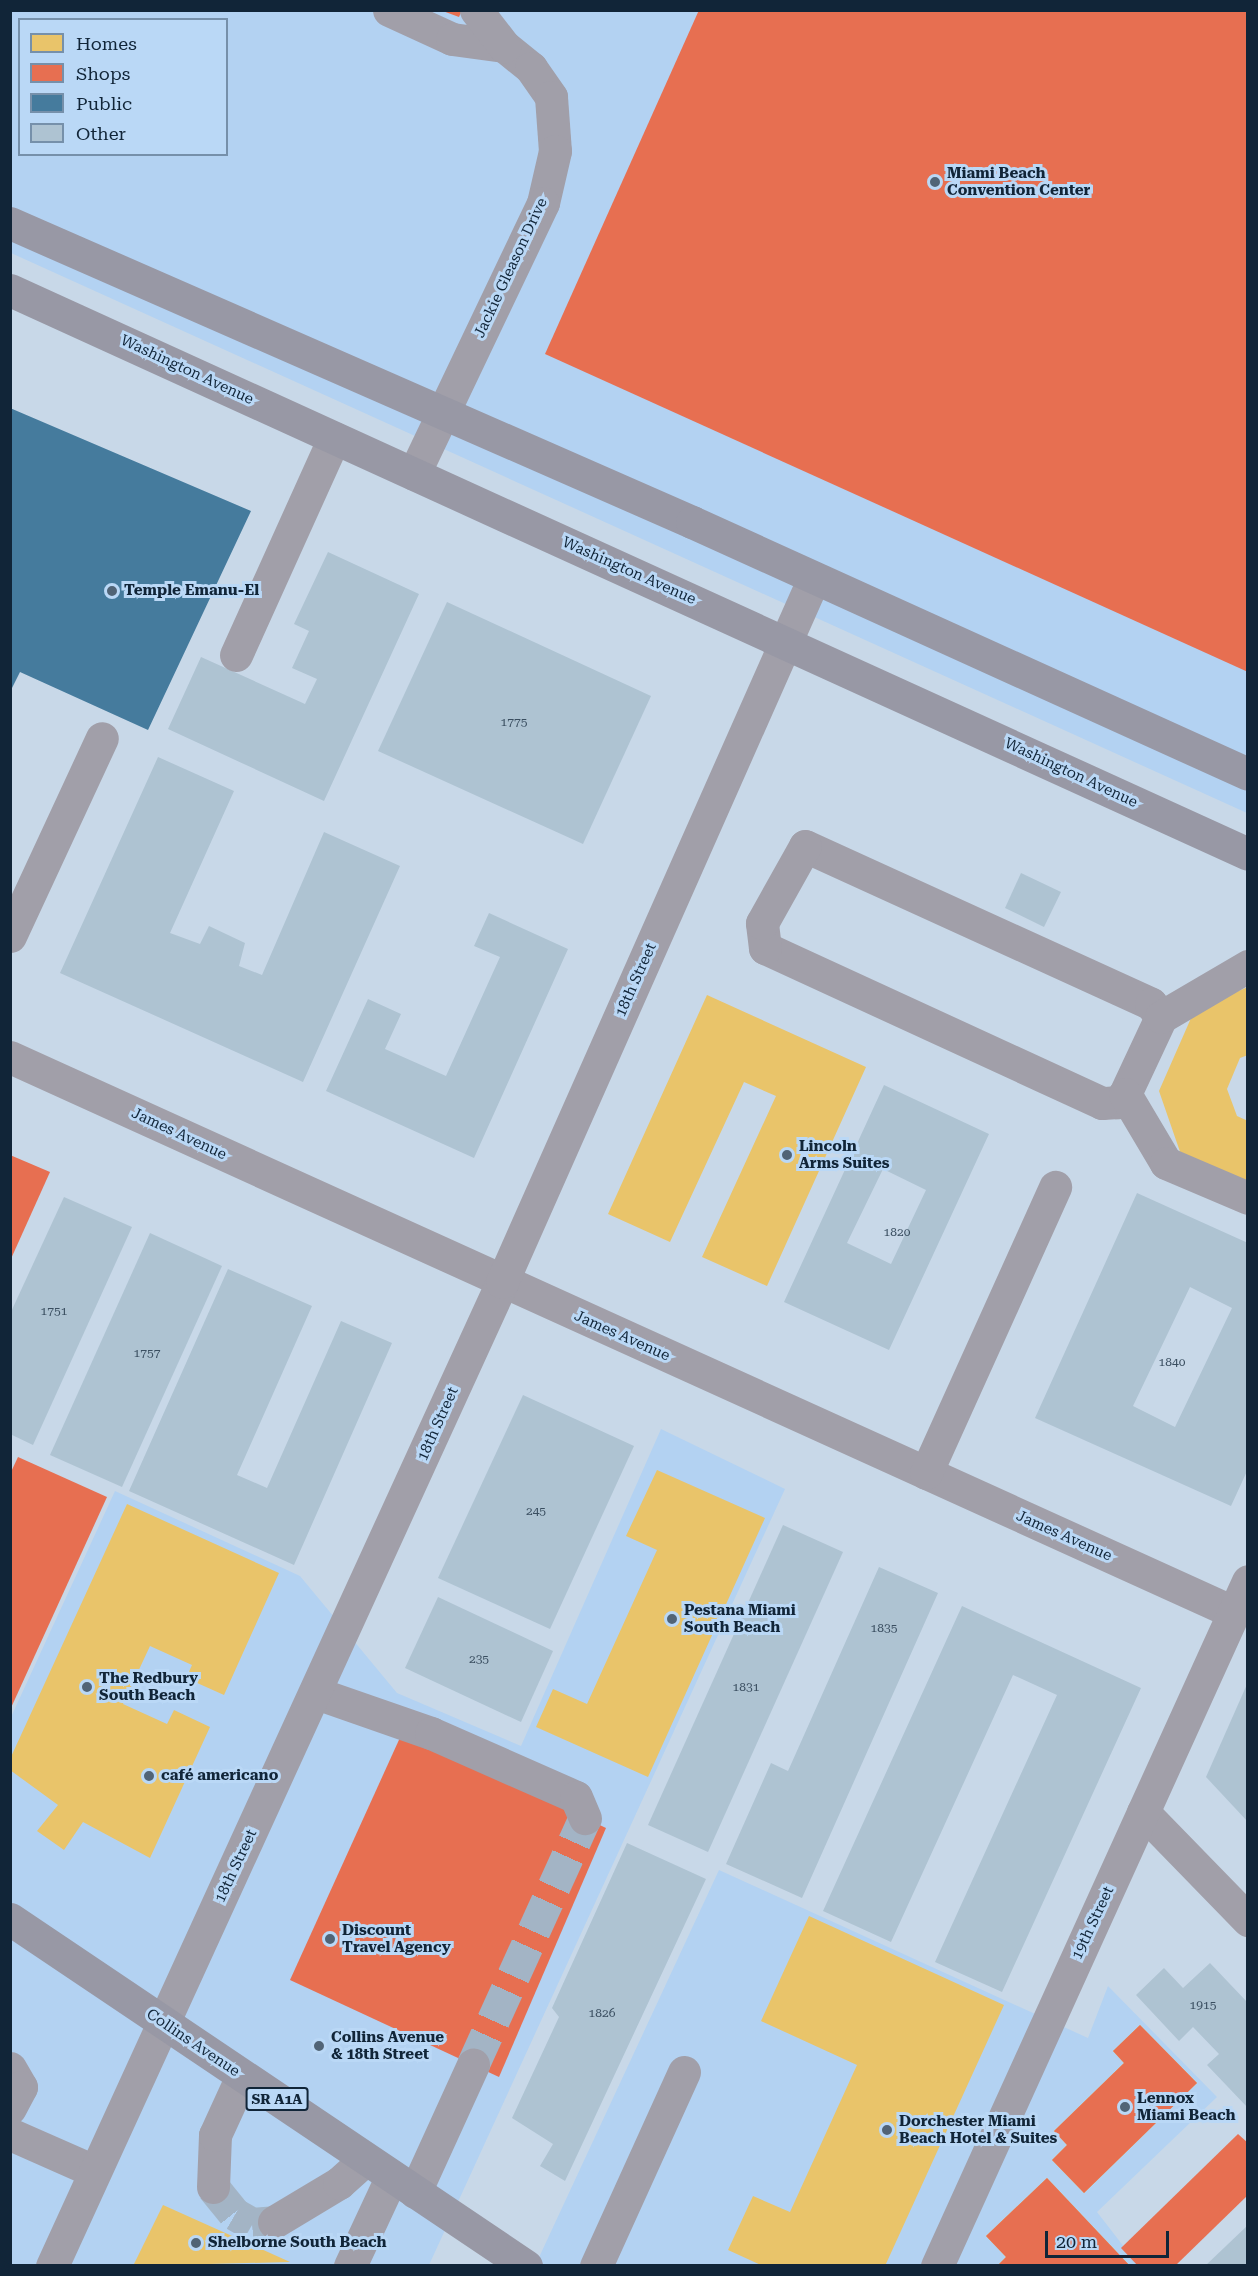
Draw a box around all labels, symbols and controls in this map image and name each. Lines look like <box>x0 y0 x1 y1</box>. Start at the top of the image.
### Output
legend <box>18 18 228 156</box>
text: Homes <box>76 33 137 54</box>
text: Shops <box>76 63 130 84</box>
text: Public <box>76 93 132 114</box>
text: Other <box>76 123 126 144</box>
place label: Miami Beach Convention Center <box>947 164 1090 199</box>
marker: Miami Beach Convention Center <box>928 175 942 189</box>
street label: Jackie Gleason Drive <box>471 195 551 341</box>
street label: Washington Avenue <box>118 331 256 409</box>
street label: Washington Avenue <box>559 533 699 609</box>
place label: Temple Emanu-El <box>124 582 259 600</box>
marker: Temple Emanu-El <box>105 584 119 598</box>
house number: 1775 <box>501 716 527 730</box>
street label: Washington Avenue <box>1002 734 1140 812</box>
street label: 18th Street <box>612 940 660 1020</box>
street label: James Avenue <box>129 1104 229 1164</box>
place label: Lincoln Arms Suites <box>799 1137 890 1172</box>
marker: Lincoln Arms Suites <box>780 1148 794 1162</box>
house number: 1820 <box>884 1226 910 1240</box>
house number: 1751 <box>41 1305 67 1319</box>
street label: James Avenue <box>571 1307 673 1365</box>
house number: 1757 <box>134 1347 160 1361</box>
house number: 1840 <box>1159 1356 1185 1370</box>
street label: 18th Street <box>414 1384 462 1464</box>
house number: 245 <box>526 1505 546 1519</box>
street label: James Avenue <box>1013 1507 1115 1565</box>
place label: Pestana Miami South Beach <box>684 1601 796 1636</box>
marker: Pestana Miami South Beach <box>665 1612 679 1626</box>
house number: 1835 <box>871 1622 897 1636</box>
house number: 235 <box>469 1653 489 1667</box>
place label: The Redbury South Beach <box>99 1669 198 1704</box>
marker: The Redbury South Beach <box>80 1680 94 1694</box>
house number: 1831 <box>733 1681 759 1695</box>
place label: café americano <box>161 1767 278 1785</box>
marker: café americano <box>142 1769 156 1783</box>
street label: 18th Street <box>211 1826 261 1906</box>
street label: 19th Street <box>1068 1883 1118 1963</box>
place label: Discount Travel Agency <box>342 1921 451 1956</box>
marker: Discount Travel Agency <box>323 1932 337 1946</box>
house number: 1915 <box>1190 1999 1216 2013</box>
street label: Collins Avenue <box>143 2005 243 2081</box>
house number: 1826 <box>589 2007 615 2021</box>
place label: Collins Avenue & 18th Street <box>331 2028 444 2063</box>
marker: Collins Avenue & 18th Street <box>312 2039 326 2053</box>
road number: SR A1A <box>246 2088 308 2110</box>
place label: Lennox Miami Beach <box>1137 2089 1236 2124</box>
marker: Lennox Miami Beach <box>1118 2100 1132 2114</box>
place label: Dorchester Miami Beach Hotel & Suites <box>899 2112 1057 2147</box>
marker: Dorchester Miami Beach Hotel & Suites <box>880 2123 894 2137</box>
scale bar <box>1048 2219 1172 2257</box>
text: 20 m <box>1056 2231 1097 2252</box>
place label: Shelborne South Beach <box>208 2234 387 2252</box>
marker: Shelborne South Beach <box>189 2236 203 2250</box>

